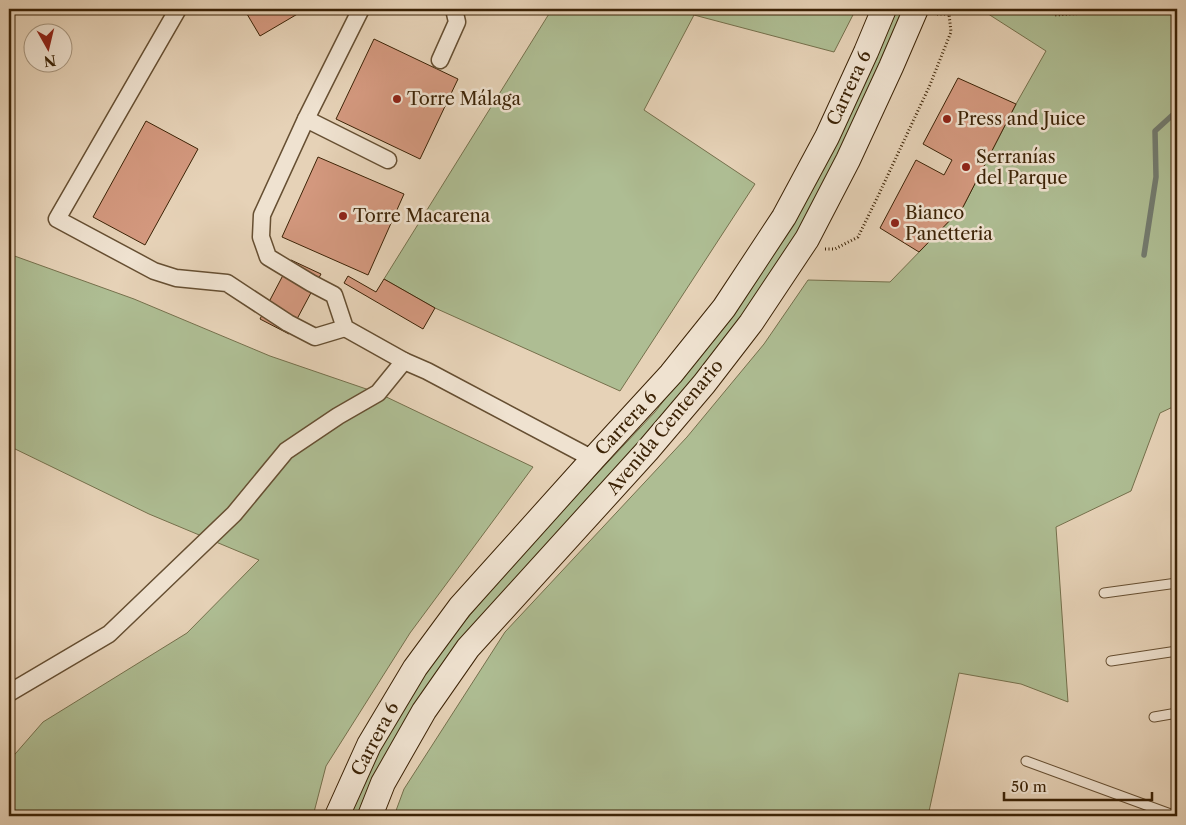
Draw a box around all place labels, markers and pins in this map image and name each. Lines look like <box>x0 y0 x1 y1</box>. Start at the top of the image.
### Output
place label: Torre Málaga <box>407 88 521 110</box>
marker: Torre Málaga <box>391 93 403 105</box>
place label: Press and Juice <box>957 108 1086 130</box>
marker: Press and Juice <box>941 113 953 125</box>
place label: Serranías del Parque <box>976 146 1068 189</box>
marker: Serranías del Parque <box>960 161 972 173</box>
place label: Bianco Panetteria <box>905 202 993 245</box>
place label: Torre Macarena <box>353 205 491 227</box>
marker: Torre Macarena <box>337 210 349 222</box>
marker: Bianco Panetteria <box>889 217 901 229</box>

